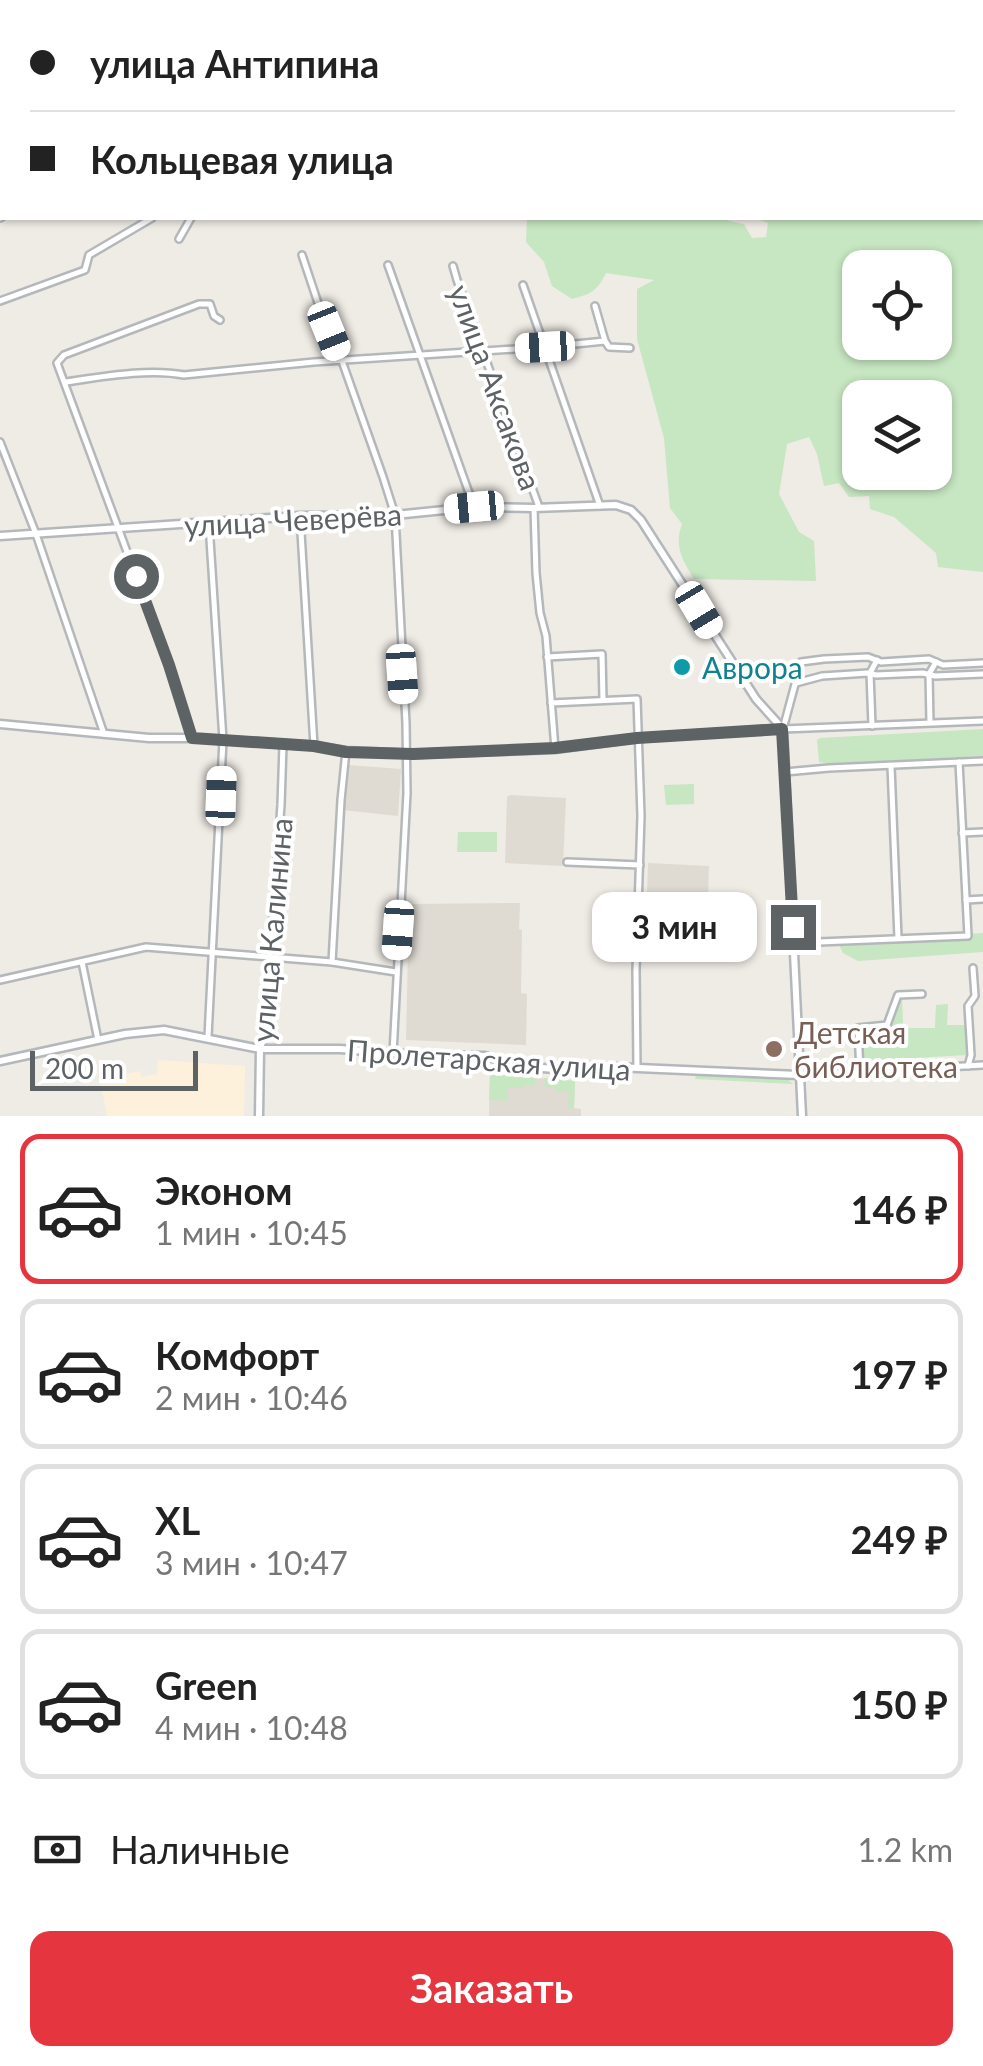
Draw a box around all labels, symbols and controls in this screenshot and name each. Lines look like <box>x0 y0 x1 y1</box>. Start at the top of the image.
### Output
text: улица Антипина <box>90 40 379 86</box>
text: Кольцевая улица <box>90 136 394 182</box>
map controls <box>842 250 952 490</box>
button: locate <box>842 250 952 360</box>
street label: улица Аксакова <box>442 279 550 495</box>
car <box>304 298 354 364</box>
car <box>514 330 576 364</box>
button: layers <box>842 380 952 490</box>
car <box>443 489 505 525</box>
street label: улица Чеверёва <box>183 495 403 543</box>
route start <box>114 554 159 599</box>
car <box>671 577 727 643</box>
car <box>385 643 419 705</box>
place label: Аврора <box>702 649 803 685</box>
marker: Аврора <box>671 656 693 678</box>
car <box>205 765 237 827</box>
street label: улица Калинина <box>243 816 299 1044</box>
callout: 3 мин <box>593 892 758 962</box>
car <box>381 899 415 961</box>
route end <box>771 905 816 950</box>
text: 3 мин <box>631 907 718 946</box>
place label: Детская библиотека <box>794 1014 958 1084</box>
street label: Пролетарская улица <box>346 1031 632 1087</box>
marker: Детская библиотека <box>763 1038 785 1060</box>
scale bar <box>30 1046 198 1090</box>
text: 200 m <box>45 1051 124 1085</box>
icon: car <box>35 1164 125 1254</box>
text: Эконом <box>155 1167 293 1213</box>
text: 146 ₽ <box>851 1186 948 1232</box>
text: 1 мин · 10:45 <box>155 1213 348 1252</box>
icon: car <box>35 1329 125 1419</box>
text: Комфорт <box>155 1332 319 1378</box>
text: 197 ₽ <box>851 1351 948 1397</box>
text: 2 мин · 10:46 <box>155 1378 348 1417</box>
icon: car <box>35 1494 125 1584</box>
text: XL <box>155 1497 200 1543</box>
text: 249 ₽ <box>851 1516 948 1562</box>
text: 3 мин · 10:47 <box>155 1543 348 1582</box>
icon: car <box>35 1659 125 1749</box>
text: Green <box>155 1662 258 1708</box>
text: 150 ₽ <box>851 1681 948 1727</box>
text: 4 мин · 10:48 <box>155 1708 348 1747</box>
icon: cash <box>30 1822 85 1877</box>
text: Наличные <box>110 1826 290 1872</box>
text: 1.2 km <box>858 1830 953 1869</box>
button: Заказать <box>30 1931 953 2046</box>

